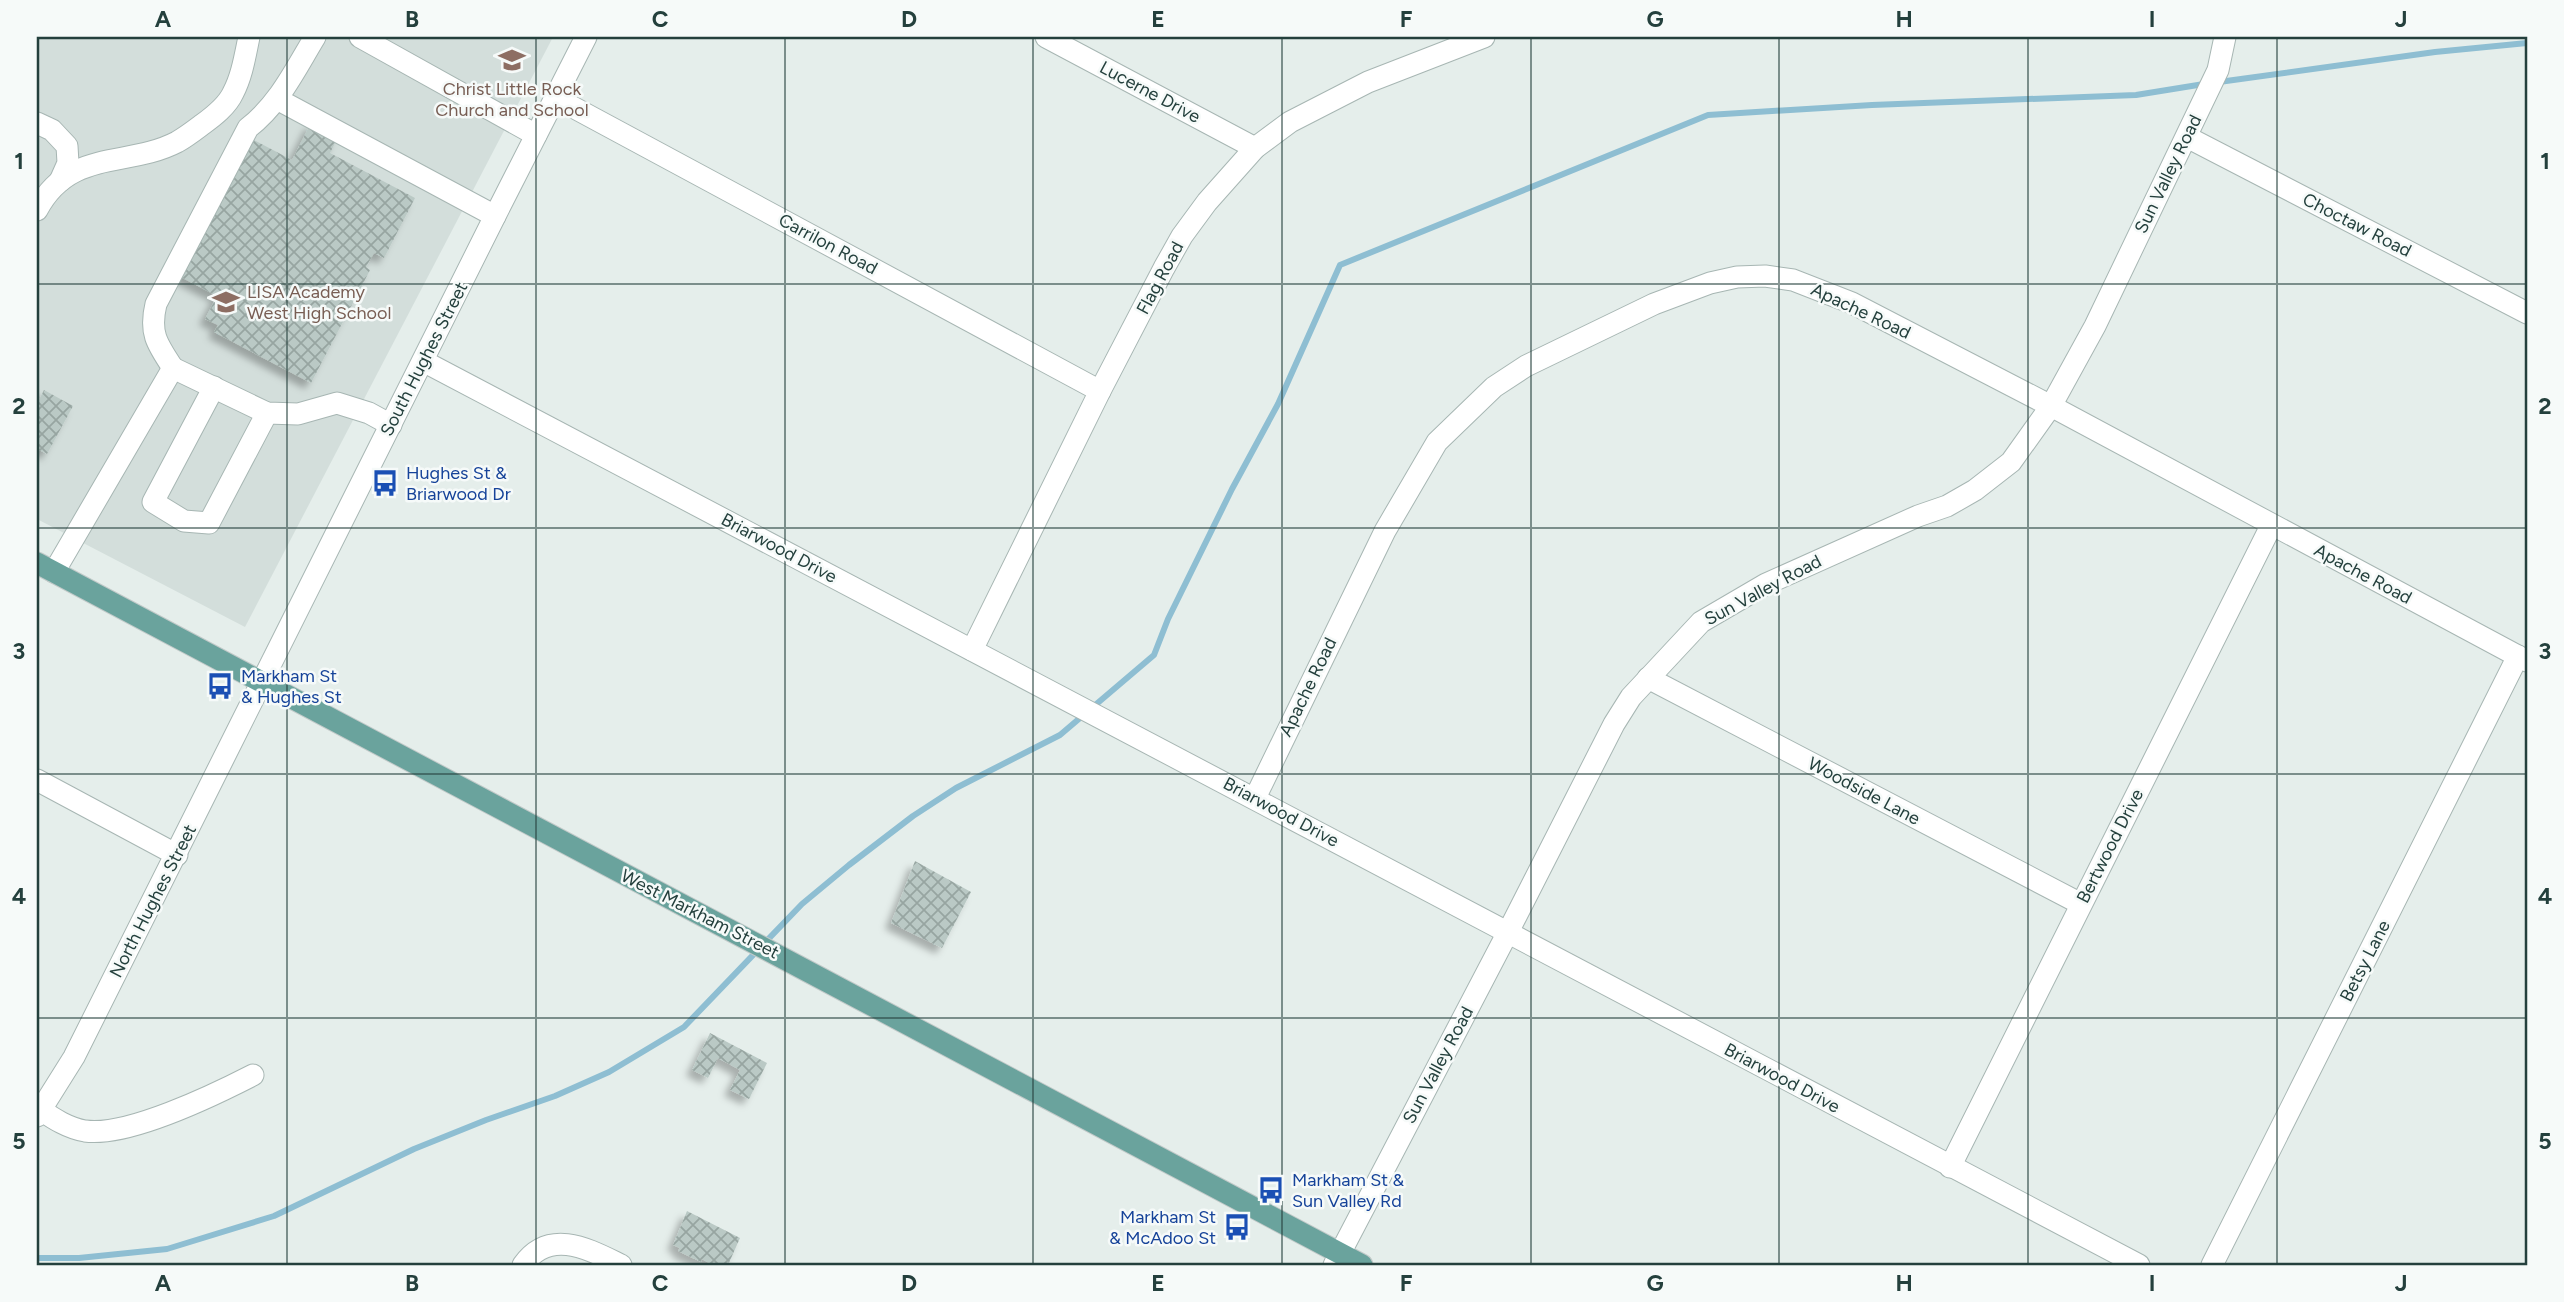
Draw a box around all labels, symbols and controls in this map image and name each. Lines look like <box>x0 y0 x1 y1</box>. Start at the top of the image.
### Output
text: A <box>155 5 172 33</box>
text: B <box>405 5 419 33</box>
text: C <box>652 5 669 33</box>
text: D <box>901 5 917 33</box>
text: E <box>1151 5 1165 33</box>
text: F <box>1400 5 1413 33</box>
text: G <box>1646 5 1664 33</box>
text: H <box>1895 5 1913 33</box>
text: I <box>2149 5 2155 33</box>
text: J <box>2395 5 2407 33</box>
school or university icon: Christ Little Rock Church and School <box>497 45 527 75</box>
street label: Lucerne Drive <box>1096 56 1204 128</box>
place label: Christ Little Rock Church and School <box>435 78 589 121</box>
street label: Sun Valley Road <box>2130 111 2206 237</box>
text: 1 <box>14 147 24 175</box>
text: 1 <box>2540 147 2550 175</box>
street label: Choctaw Road <box>2299 188 2415 262</box>
street label: Carrilon Road <box>775 209 881 279</box>
street label: Flag Road <box>1132 238 1188 318</box>
street label: South Hughes Street <box>376 278 472 440</box>
street label: Apache Road <box>1808 278 1914 344</box>
place label: LISA Academy West High School <box>247 281 391 324</box>
school or university icon: LISA Academy West High School <box>211 287 241 317</box>
text: 2 <box>12 392 26 420</box>
text: 2 <box>2538 392 2552 420</box>
place label: Hughes St & Briarwood Dr <box>406 462 511 505</box>
bus stop icon: Hughes St & Briarwood Dr <box>370 468 400 498</box>
street label: Briarwood Drive <box>717 508 841 588</box>
street label: Apache Road <box>2310 539 2416 609</box>
street label: Sun Valley Road <box>1701 550 1825 630</box>
street label: Apache Road <box>1275 634 1341 740</box>
text: 3 <box>13 637 25 665</box>
text: 3 <box>2539 637 2551 665</box>
place label: Markham St & Hughes St <box>241 665 342 708</box>
bus stop icon: Markham St & Hughes St <box>205 671 235 701</box>
street label: Woodside Lane <box>1804 752 1924 830</box>
street label: Briarwood Drive <box>1219 772 1343 852</box>
street label: Bertwood Drive <box>2072 785 2148 907</box>
street label: North Hughes Street <box>105 821 201 981</box>
street label: West Markham Street <box>617 865 783 964</box>
text: 4 <box>12 882 26 910</box>
text: 4 <box>2538 882 2552 910</box>
street label: Betsy Lane <box>2335 916 2395 1005</box>
street label: Sun Valley Road <box>1398 1003 1478 1127</box>
street label: Briarwood Drive <box>1720 1038 1844 1118</box>
text: 5 <box>12 1127 26 1155</box>
text: 5 <box>2538 1127 2552 1155</box>
place label: Markham St & Sun Valley Rd <box>1292 1169 1405 1212</box>
bus stop icon: Markham St & Sun Valley Rd <box>1256 1175 1286 1205</box>
place label: Markham St & McAdoo St <box>1109 1206 1216 1249</box>
bus stop icon: Markham St & McAdoo St <box>1222 1212 1252 1242</box>
text: A <box>155 1269 172 1297</box>
text: B <box>405 1269 419 1297</box>
text: C <box>652 1269 669 1297</box>
text: D <box>901 1269 917 1297</box>
text: E <box>1151 1269 1165 1297</box>
text: F <box>1400 1269 1413 1297</box>
text: G <box>1646 1269 1664 1297</box>
text: H <box>1895 1269 1913 1297</box>
text: I <box>2149 1269 2155 1297</box>
text: J <box>2395 1269 2407 1297</box>

